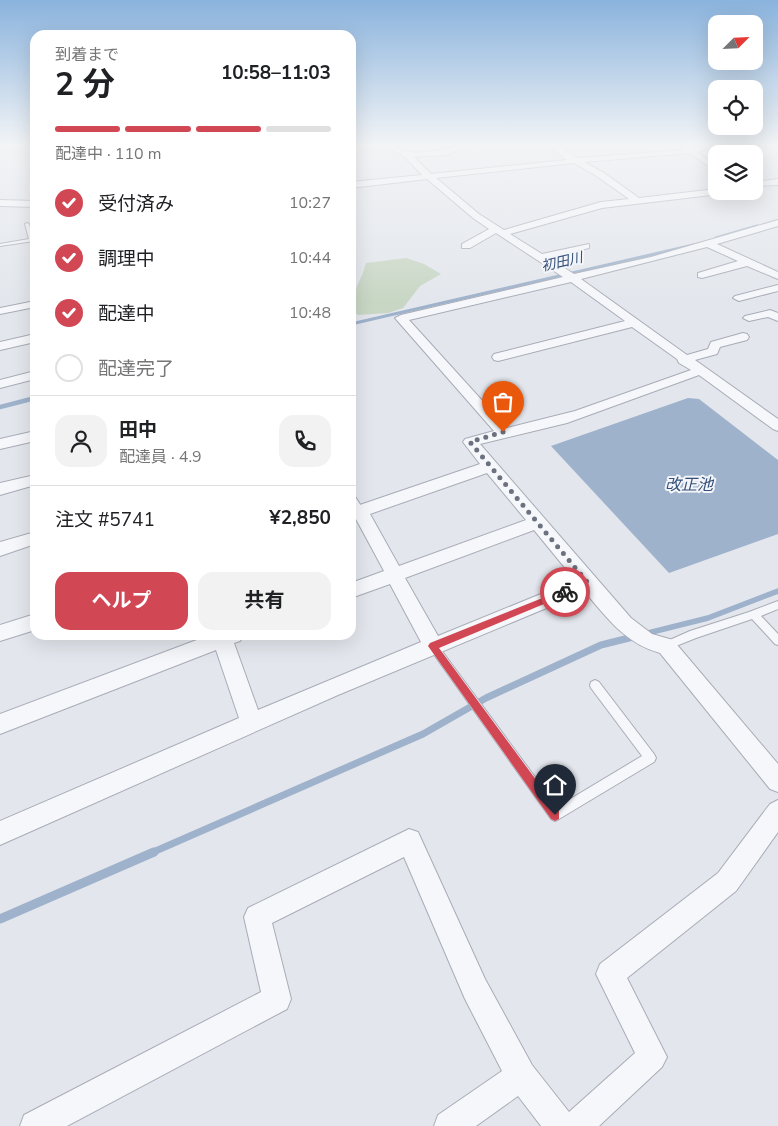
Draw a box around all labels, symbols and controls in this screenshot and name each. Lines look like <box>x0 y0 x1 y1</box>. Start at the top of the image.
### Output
north arrow <box>708 15 762 70</box>
map controls <box>708 15 763 200</box>
text: 到着まで <box>55 44 119 66</box>
text: 10:58–11:03 <box>221 60 331 86</box>
text: 2 分 <box>55 63 115 106</box>
button: locate <box>708 80 763 135</box>
text: 配達中 · 110 m <box>55 143 161 165</box>
button: layers <box>708 145 763 200</box>
icon: check <box>55 189 83 217</box>
text: 受付済み <box>98 191 174 217</box>
text: 10:27 <box>289 192 331 214</box>
icon: check <box>55 244 83 272</box>
text: 調理中 <box>98 246 155 272</box>
text: 10:44 <box>289 247 331 269</box>
water label: 初田川 <box>539 248 587 276</box>
icon: check <box>55 299 83 327</box>
text: 配達中 <box>98 301 155 327</box>
text: 10:48 <box>289 302 331 324</box>
text: 配達完了 <box>98 356 174 382</box>
pin <box>482 381 524 432</box>
icon: bag <box>489 388 517 416</box>
button: person <box>55 415 107 467</box>
button: phone <box>279 415 331 467</box>
text: 田中 <box>119 417 157 443</box>
text: 配達員 · 4.9 <box>119 446 202 468</box>
water label: 改正池 <box>665 474 715 496</box>
text: ¥2,850 <box>269 505 331 531</box>
text: 注文 #5741 <box>55 507 155 533</box>
courier <box>540 567 590 617</box>
button: ヘルプ <box>55 572 188 630</box>
button: 共有 <box>198 572 331 630</box>
icon: bike <box>551 578 579 606</box>
pin <box>534 764 576 815</box>
icon: home <box>541 771 569 799</box>

